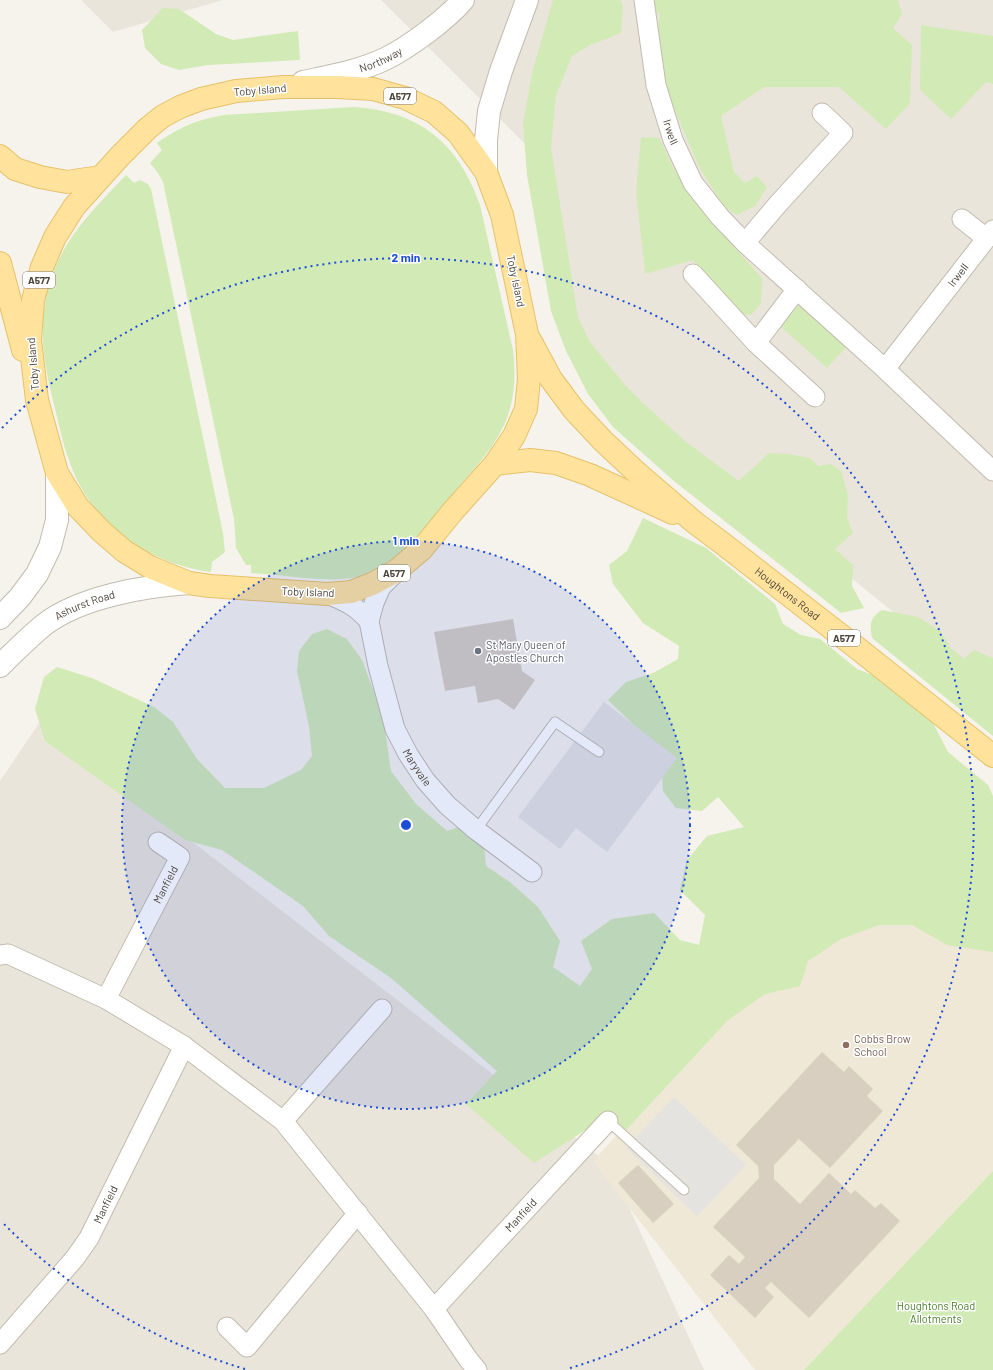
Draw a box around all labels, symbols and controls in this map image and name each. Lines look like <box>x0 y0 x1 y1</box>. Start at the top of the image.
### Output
street label: Northway <box>357 44 404 74</box>
street label: Toby Island <box>233 81 287 98</box>
road number: A577 <box>384 88 416 104</box>
street label: Irwell <box>661 118 681 147</box>
text: 2 min <box>392 250 420 264</box>
street label: Toby Island <box>505 254 528 308</box>
street label: Irwell <box>945 261 971 289</box>
road number: A577 <box>23 272 55 288</box>
street label: Toby Island <box>24 337 41 391</box>
text: 1 min <box>393 533 419 547</box>
street label: Houghtons Road <box>753 564 823 623</box>
road number: A577 <box>378 565 410 581</box>
street label: Toby Island <box>281 584 335 599</box>
street label: Ashurst Road <box>52 587 116 622</box>
road number: A577 <box>828 630 860 646</box>
place label: St Mary Queen of Apostles Church <box>486 638 566 664</box>
marker: St Mary Queen of Apostles Church <box>473 646 483 656</box>
street label: Maryvale <box>400 746 434 789</box>
centre of rings <box>399 818 413 832</box>
street label: Manfield <box>150 863 180 905</box>
place label: Cobbs Brow School <box>854 1032 911 1058</box>
marker: Cobbs Brow School <box>841 1040 851 1050</box>
street label: Manfield <box>90 1183 120 1225</box>
street label: Manfield <box>502 1195 539 1234</box>
park label: Houghtons Road Allotments <box>897 1299 975 1325</box>

